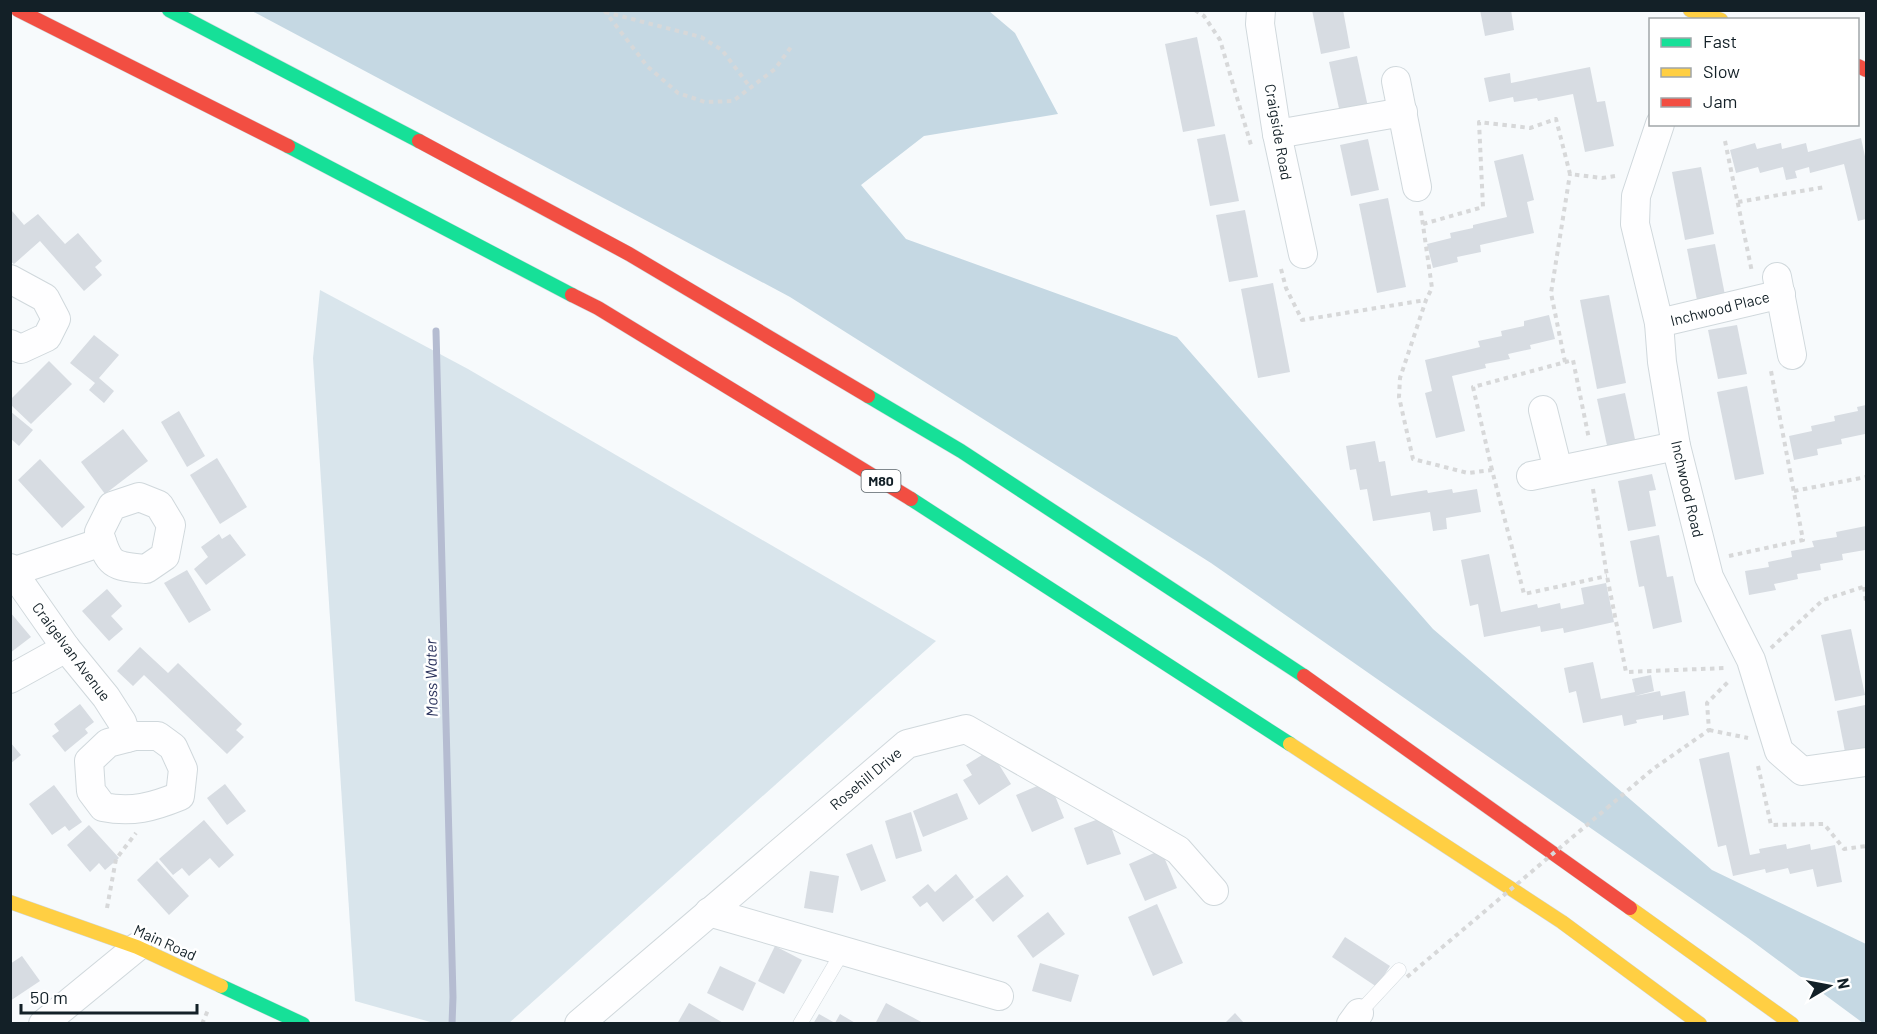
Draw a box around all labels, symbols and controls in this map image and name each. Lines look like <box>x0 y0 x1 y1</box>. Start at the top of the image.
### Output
legend <box>1649 18 1859 126</box>
text: Fast <box>1703 30 1737 52</box>
text: Slow <box>1703 60 1740 82</box>
street label: Craigside Road <box>1262 82 1296 181</box>
text: Jam <box>1703 90 1737 112</box>
street label: Inchwood Place <box>1668 287 1771 329</box>
street label: Inchwood Road <box>1668 439 1708 539</box>
road number: M80 <box>862 470 900 492</box>
street label: Craigelvan Avenue <box>29 599 115 704</box>
water label: Moss Water <box>420 637 441 717</box>
street label: Rosehill Drive <box>826 743 905 813</box>
street label: Main Road <box>131 920 199 964</box>
north arrow <box>1799 956 1859 1016</box>
text: N <box>1834 976 1855 990</box>
scale bar <box>21 977 196 1015</box>
text: 50 m <box>30 986 68 1008</box>

